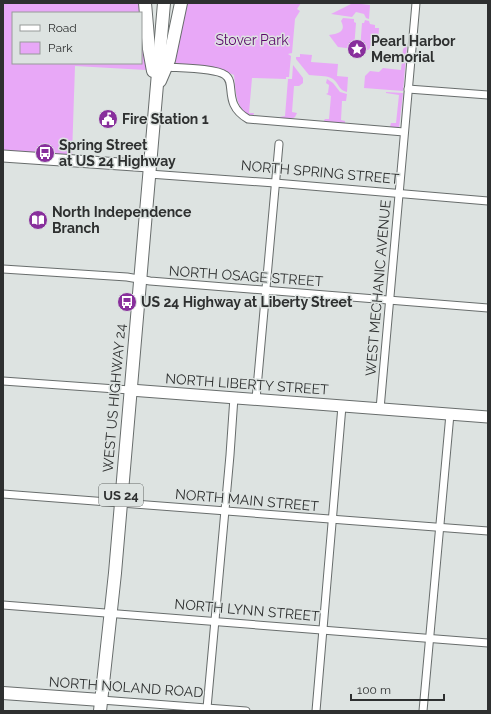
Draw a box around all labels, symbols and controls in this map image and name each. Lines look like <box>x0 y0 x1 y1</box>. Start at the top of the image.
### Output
legend <box>12 12 142 64</box>
text: Road <box>48 21 77 35</box>
park label: Stover Park <box>215 32 289 48</box>
place label: Pearl Harbor Memorial <box>371 33 456 65</box>
place icon: Pearl Harbor Memorial <box>346 38 368 60</box>
text: Park <box>48 41 73 55</box>
public building icon: Fire Station 1 <box>97 108 119 130</box>
place label: Fire Station 1 <box>122 111 209 127</box>
place label: Spring Street at US 24 Highway <box>59 137 176 169</box>
bus stop icon: Spring Street at US 24 Highway <box>34 142 56 164</box>
street label: NORTH SPRING STREET <box>240 157 400 187</box>
street label: WEST MECHANIC AVENUE <box>362 199 394 377</box>
place label: North Independence Branch <box>52 204 192 236</box>
library icon: North Independence Branch <box>27 209 49 231</box>
street label: NORTH OSAGE STREET <box>168 263 324 289</box>
bus stop icon: US 24 Highway at Liberty Street <box>116 291 138 313</box>
place label: US 24 Highway at Liberty Street <box>141 294 353 310</box>
street label: WEST US HIGHWAY 24 <box>100 323 129 473</box>
street label: NORTH LIBERTY STREET <box>165 370 330 398</box>
road number: US 24 <box>99 484 143 506</box>
street label: NORTH MAIN STREET <box>174 486 320 514</box>
street label: NORTH LYNN STREET <box>174 596 321 624</box>
street label: NORTH NOLAND ROAD <box>48 674 204 700</box>
scale bar <box>351 676 444 702</box>
text: 100 m <box>357 683 391 697</box>

